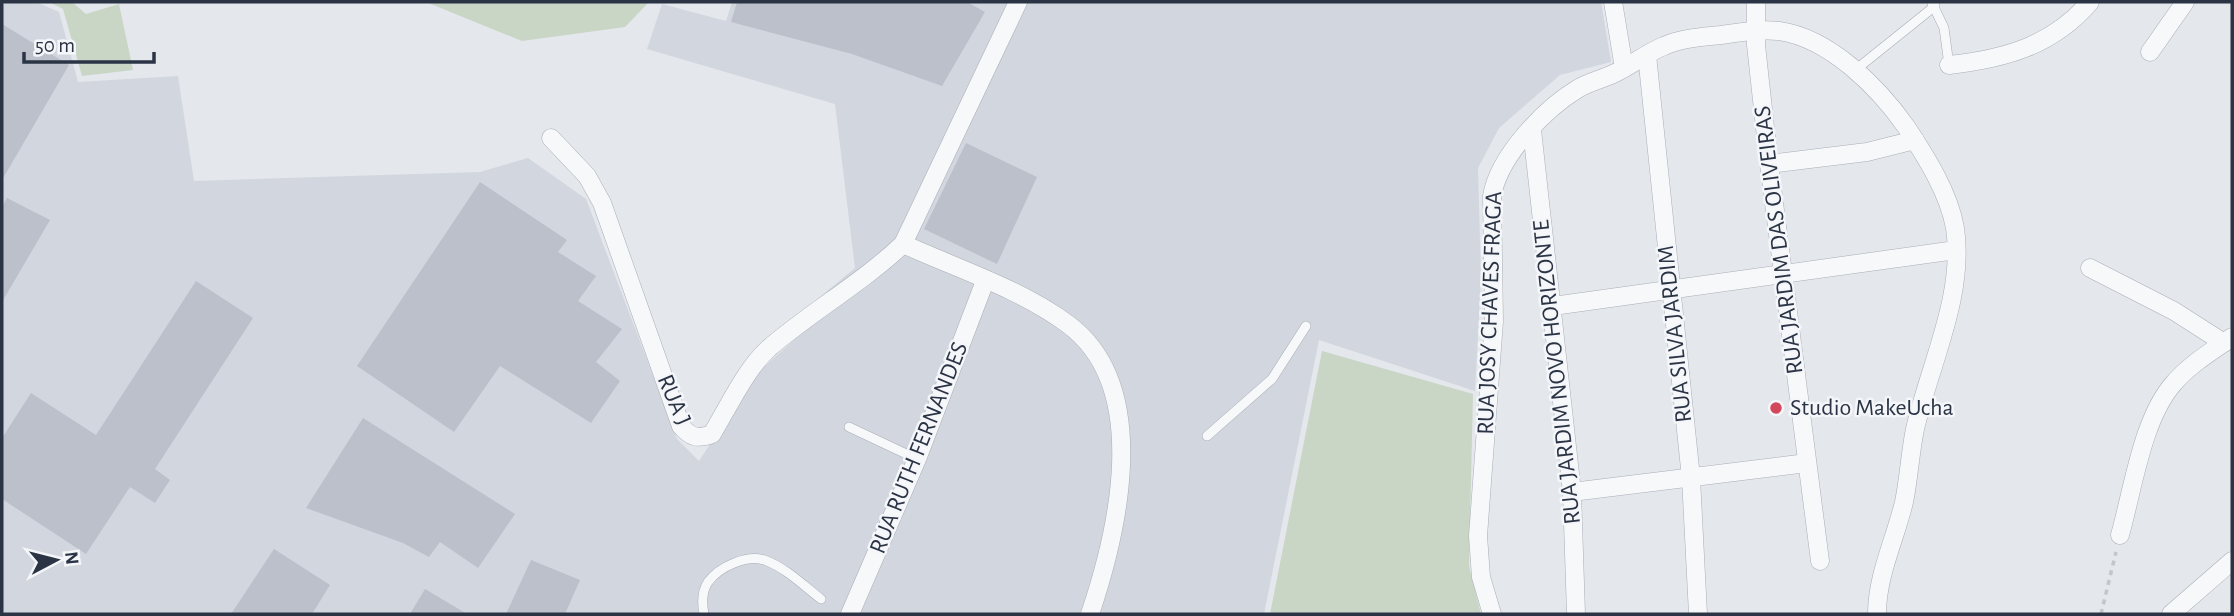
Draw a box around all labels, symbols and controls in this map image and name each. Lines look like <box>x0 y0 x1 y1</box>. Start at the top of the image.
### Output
scale bar <box>24 21 154 65</box>
text: 50 m <box>35 35 75 56</box>
street label: RUA JARDIM DAS OLIVEIRAS <box>1751 104 1807 376</box>
street label: RUA JOSY CHAVES FRAGA <box>1474 191 1506 435</box>
street label: RUA JARDIM NOVO HORIZONTE <box>1529 218 1585 526</box>
street label: RUA SILVA JARDIM <box>1654 244 1696 424</box>
street label: RUA RUTH FERNANDES <box>866 339 972 557</box>
street label: RUA J <box>653 371 695 429</box>
place label: Studio MakeUcha <box>1790 396 1954 420</box>
marker: Studio MakeUcha <box>1768 400 1784 416</box>
north arrow <box>21 525 91 595</box>
text: N <box>61 550 82 566</box>

